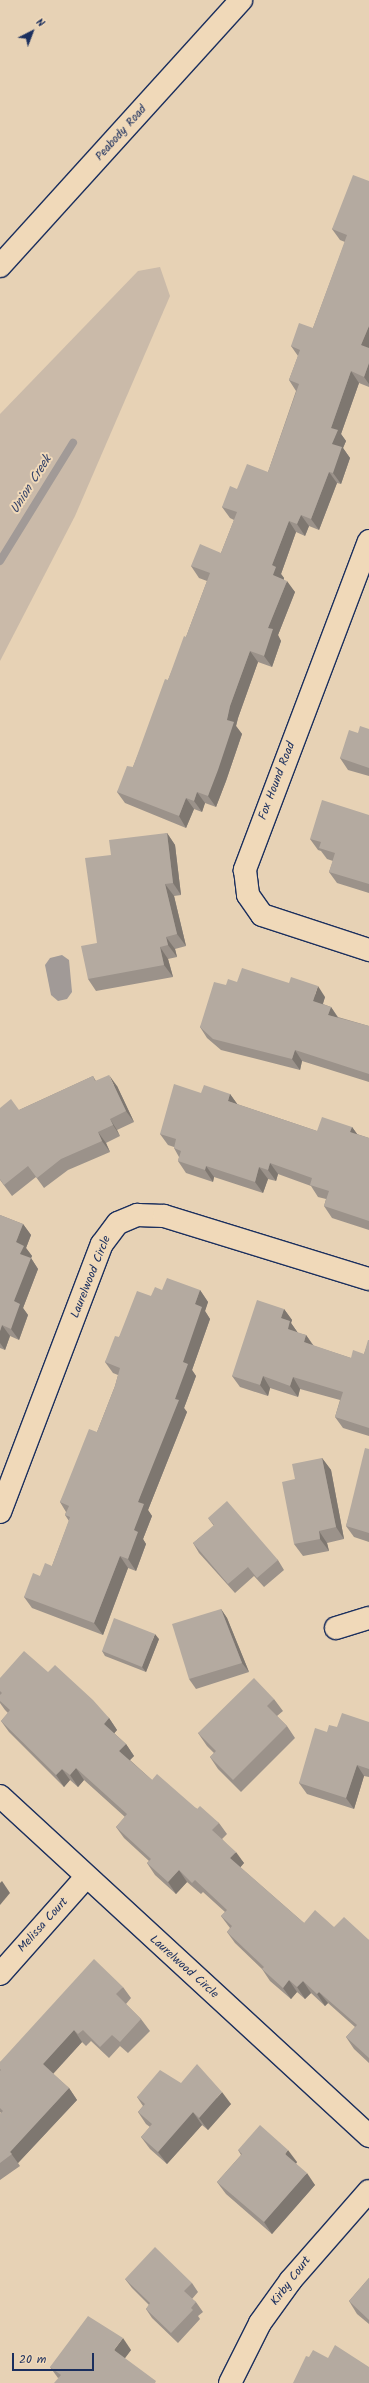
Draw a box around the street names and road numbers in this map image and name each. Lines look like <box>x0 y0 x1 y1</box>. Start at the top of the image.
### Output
street label: Peabody Road <box>92 102 150 164</box>
street label: Fox Hound Road <box>256 740 298 822</box>
street label: Laurelwood Circle <box>68 1234 114 1320</box>
street label: Melissa Court <box>15 1895 71 1955</box>
street label: Laurelwood Circle <box>147 1932 221 2002</box>
street label: Kirby Court <box>268 2254 314 2308</box>

